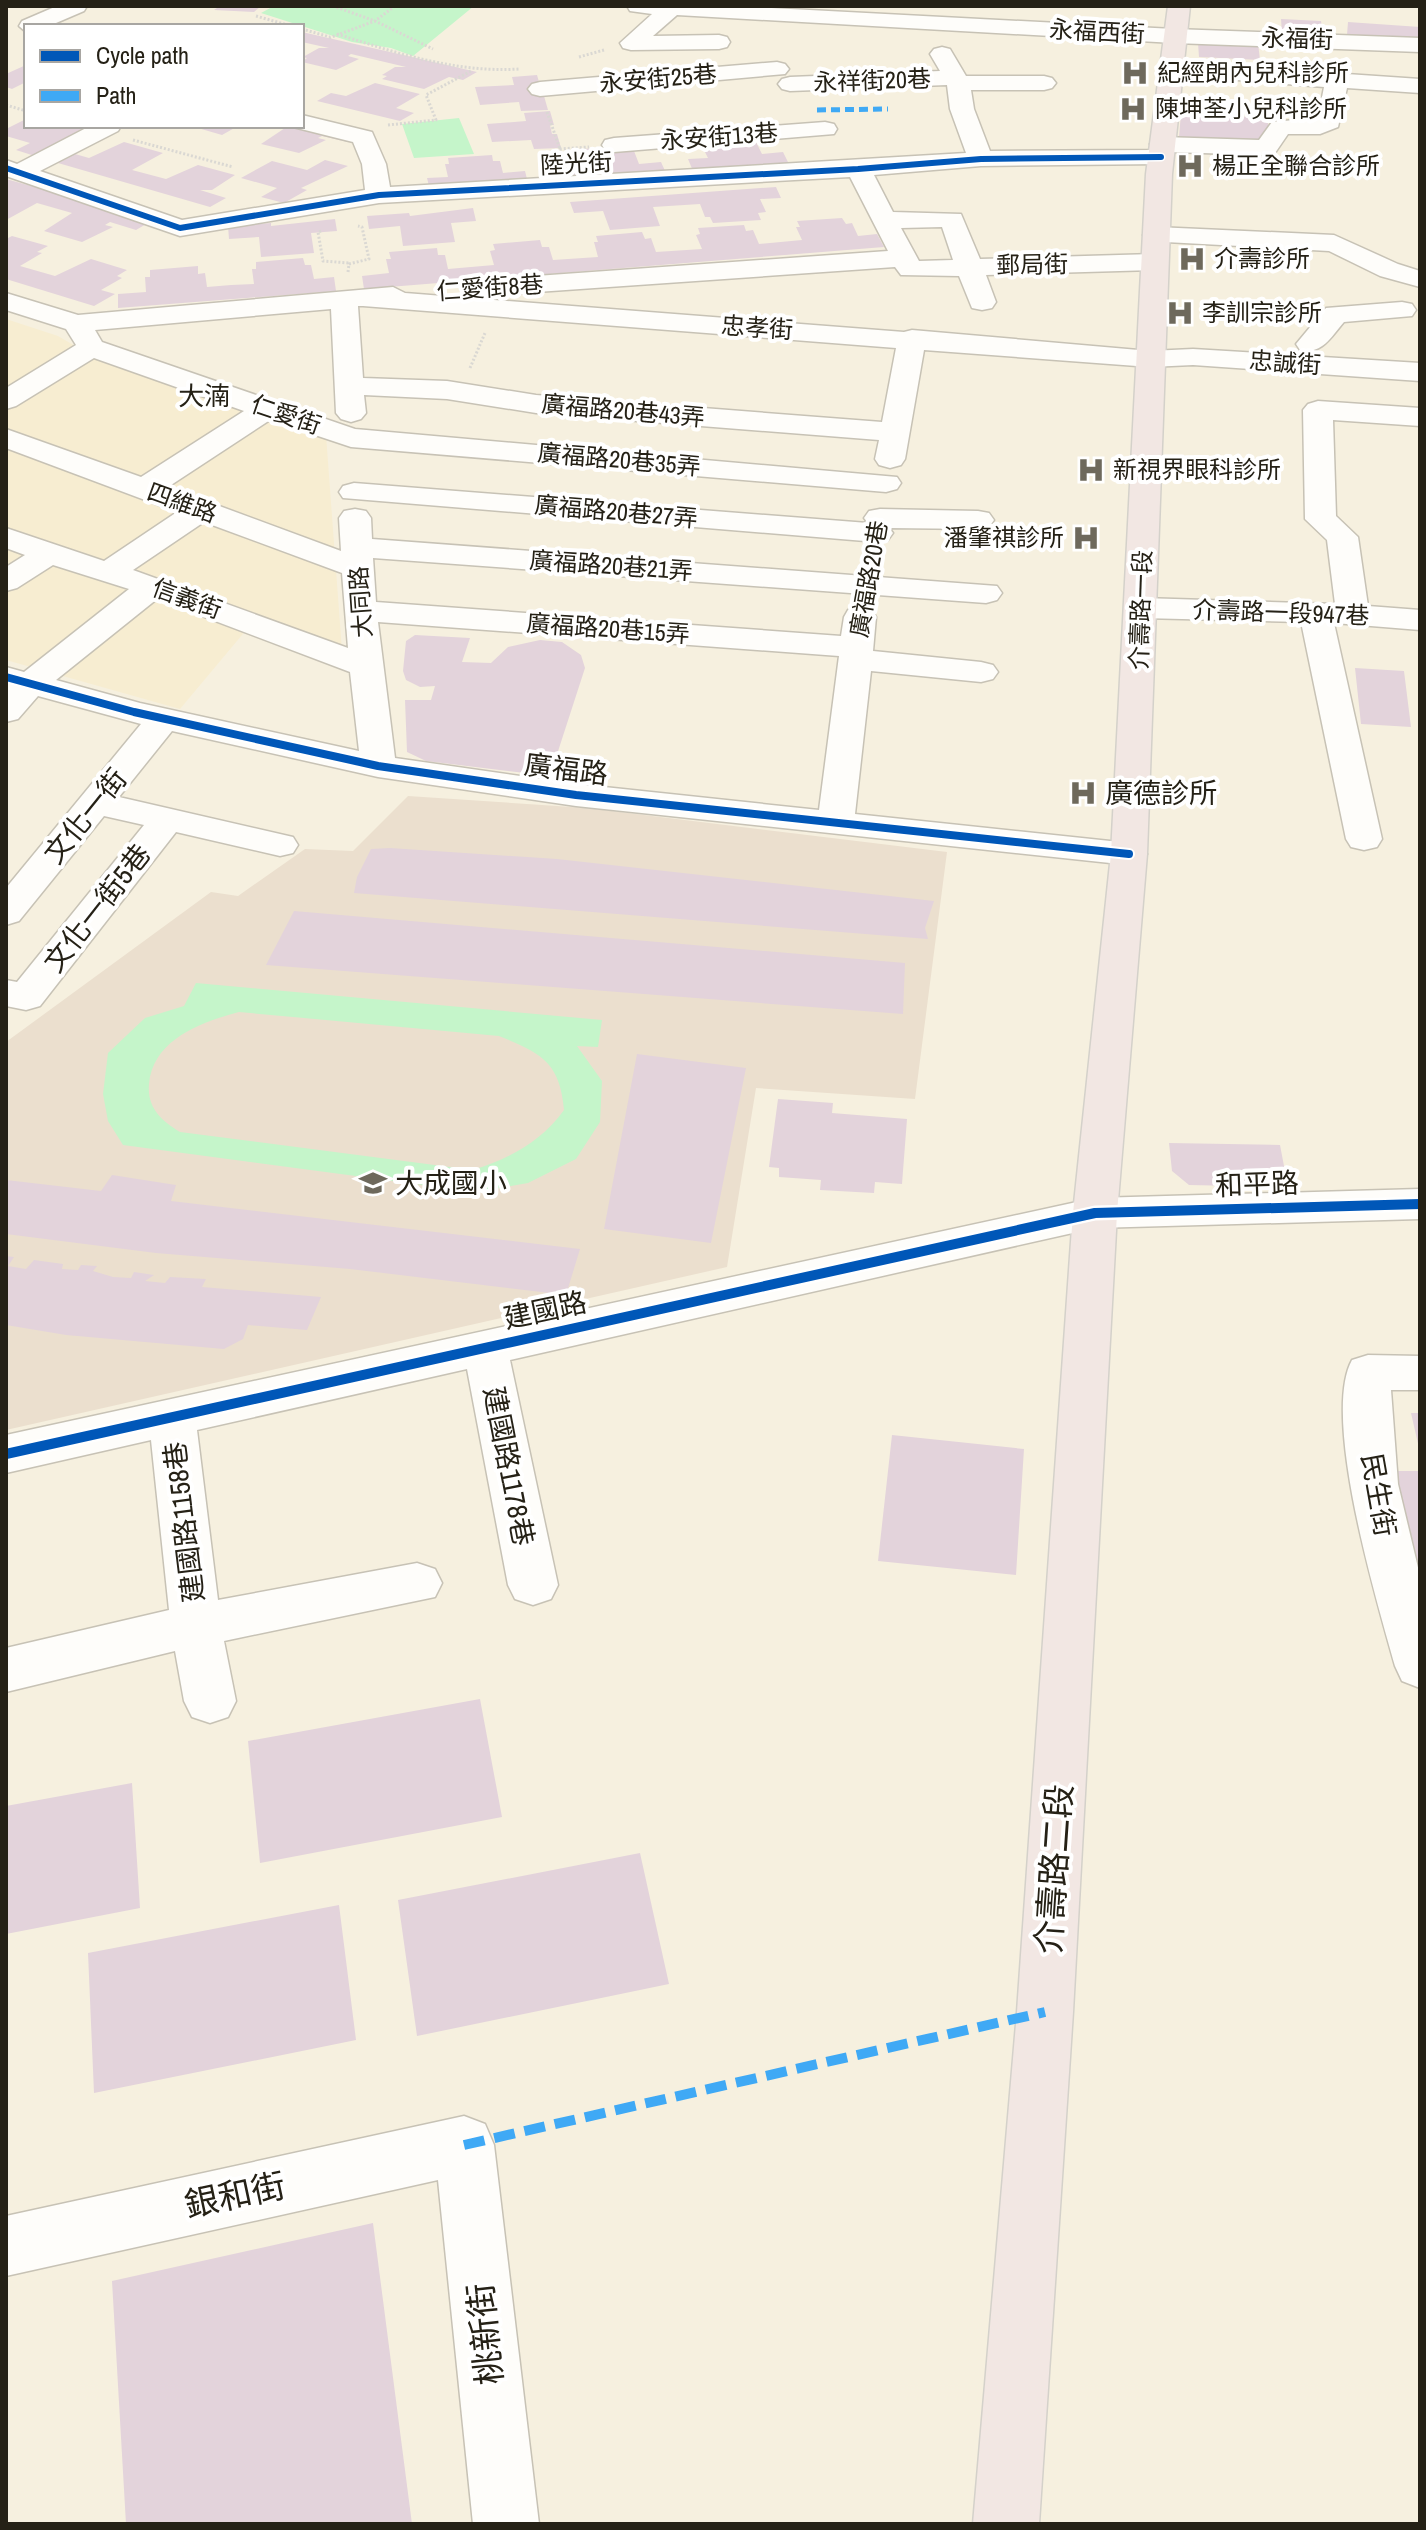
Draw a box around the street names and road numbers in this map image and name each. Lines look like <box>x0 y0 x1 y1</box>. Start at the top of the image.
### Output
street label: 永福西街 <box>1048 13 1146 49</box>
street label: 永福街 <box>1260 21 1334 55</box>
street label: 永安街25巷 <box>598 57 718 99</box>
street label: 永祥街20巷 <box>812 62 931 98</box>
street label: 永安街13巷 <box>659 116 779 156</box>
street label: 陸光街 <box>539 145 613 181</box>
street label: 郵局街 <box>996 247 1068 281</box>
street label: 仁愛街8巷 <box>435 267 544 307</box>
street label: 忠孝街 <box>720 309 794 345</box>
street label: 忠誠街 <box>1248 344 1322 380</box>
street label: 仁愛街 <box>247 387 326 441</box>
street label: 廣福路20巷43弄 <box>540 387 706 433</box>
street label: 廣福路20巷35弄 <box>536 436 702 482</box>
street label: 四維路 <box>143 475 222 529</box>
street label: 廣福路20巷27弄 <box>533 488 699 534</box>
street label: 廣福路20巷 <box>842 518 894 640</box>
street label: 廣福路20巷21弄 <box>528 543 694 587</box>
street label: 介壽路一段 <box>1122 549 1158 670</box>
street label: 大同路 <box>342 565 378 639</box>
street label: 信義街 <box>148 571 227 625</box>
street label: 介壽路一段947巷 <box>1192 593 1370 631</box>
street label: 廣福路20巷15弄 <box>525 606 691 650</box>
street label: 廣福路 <box>522 745 610 793</box>
street label: 文化一街 <box>35 761 135 871</box>
street label: 文化一街5巷 <box>35 836 159 980</box>
street label: 和平路 <box>1214 1164 1300 1204</box>
street label: 建國路 <box>500 1283 590 1337</box>
street label: 建國路1178巷 <box>475 1383 543 1549</box>
street label: 建國路1158巷 <box>155 1440 213 1604</box>
street label: 民生街 <box>1353 1450 1405 1540</box>
street label: 介壽路二段 <box>1025 1783 1083 1955</box>
street label: 銀和街 <box>180 2162 290 2228</box>
street label: 桃新街 <box>457 2281 513 2387</box>

